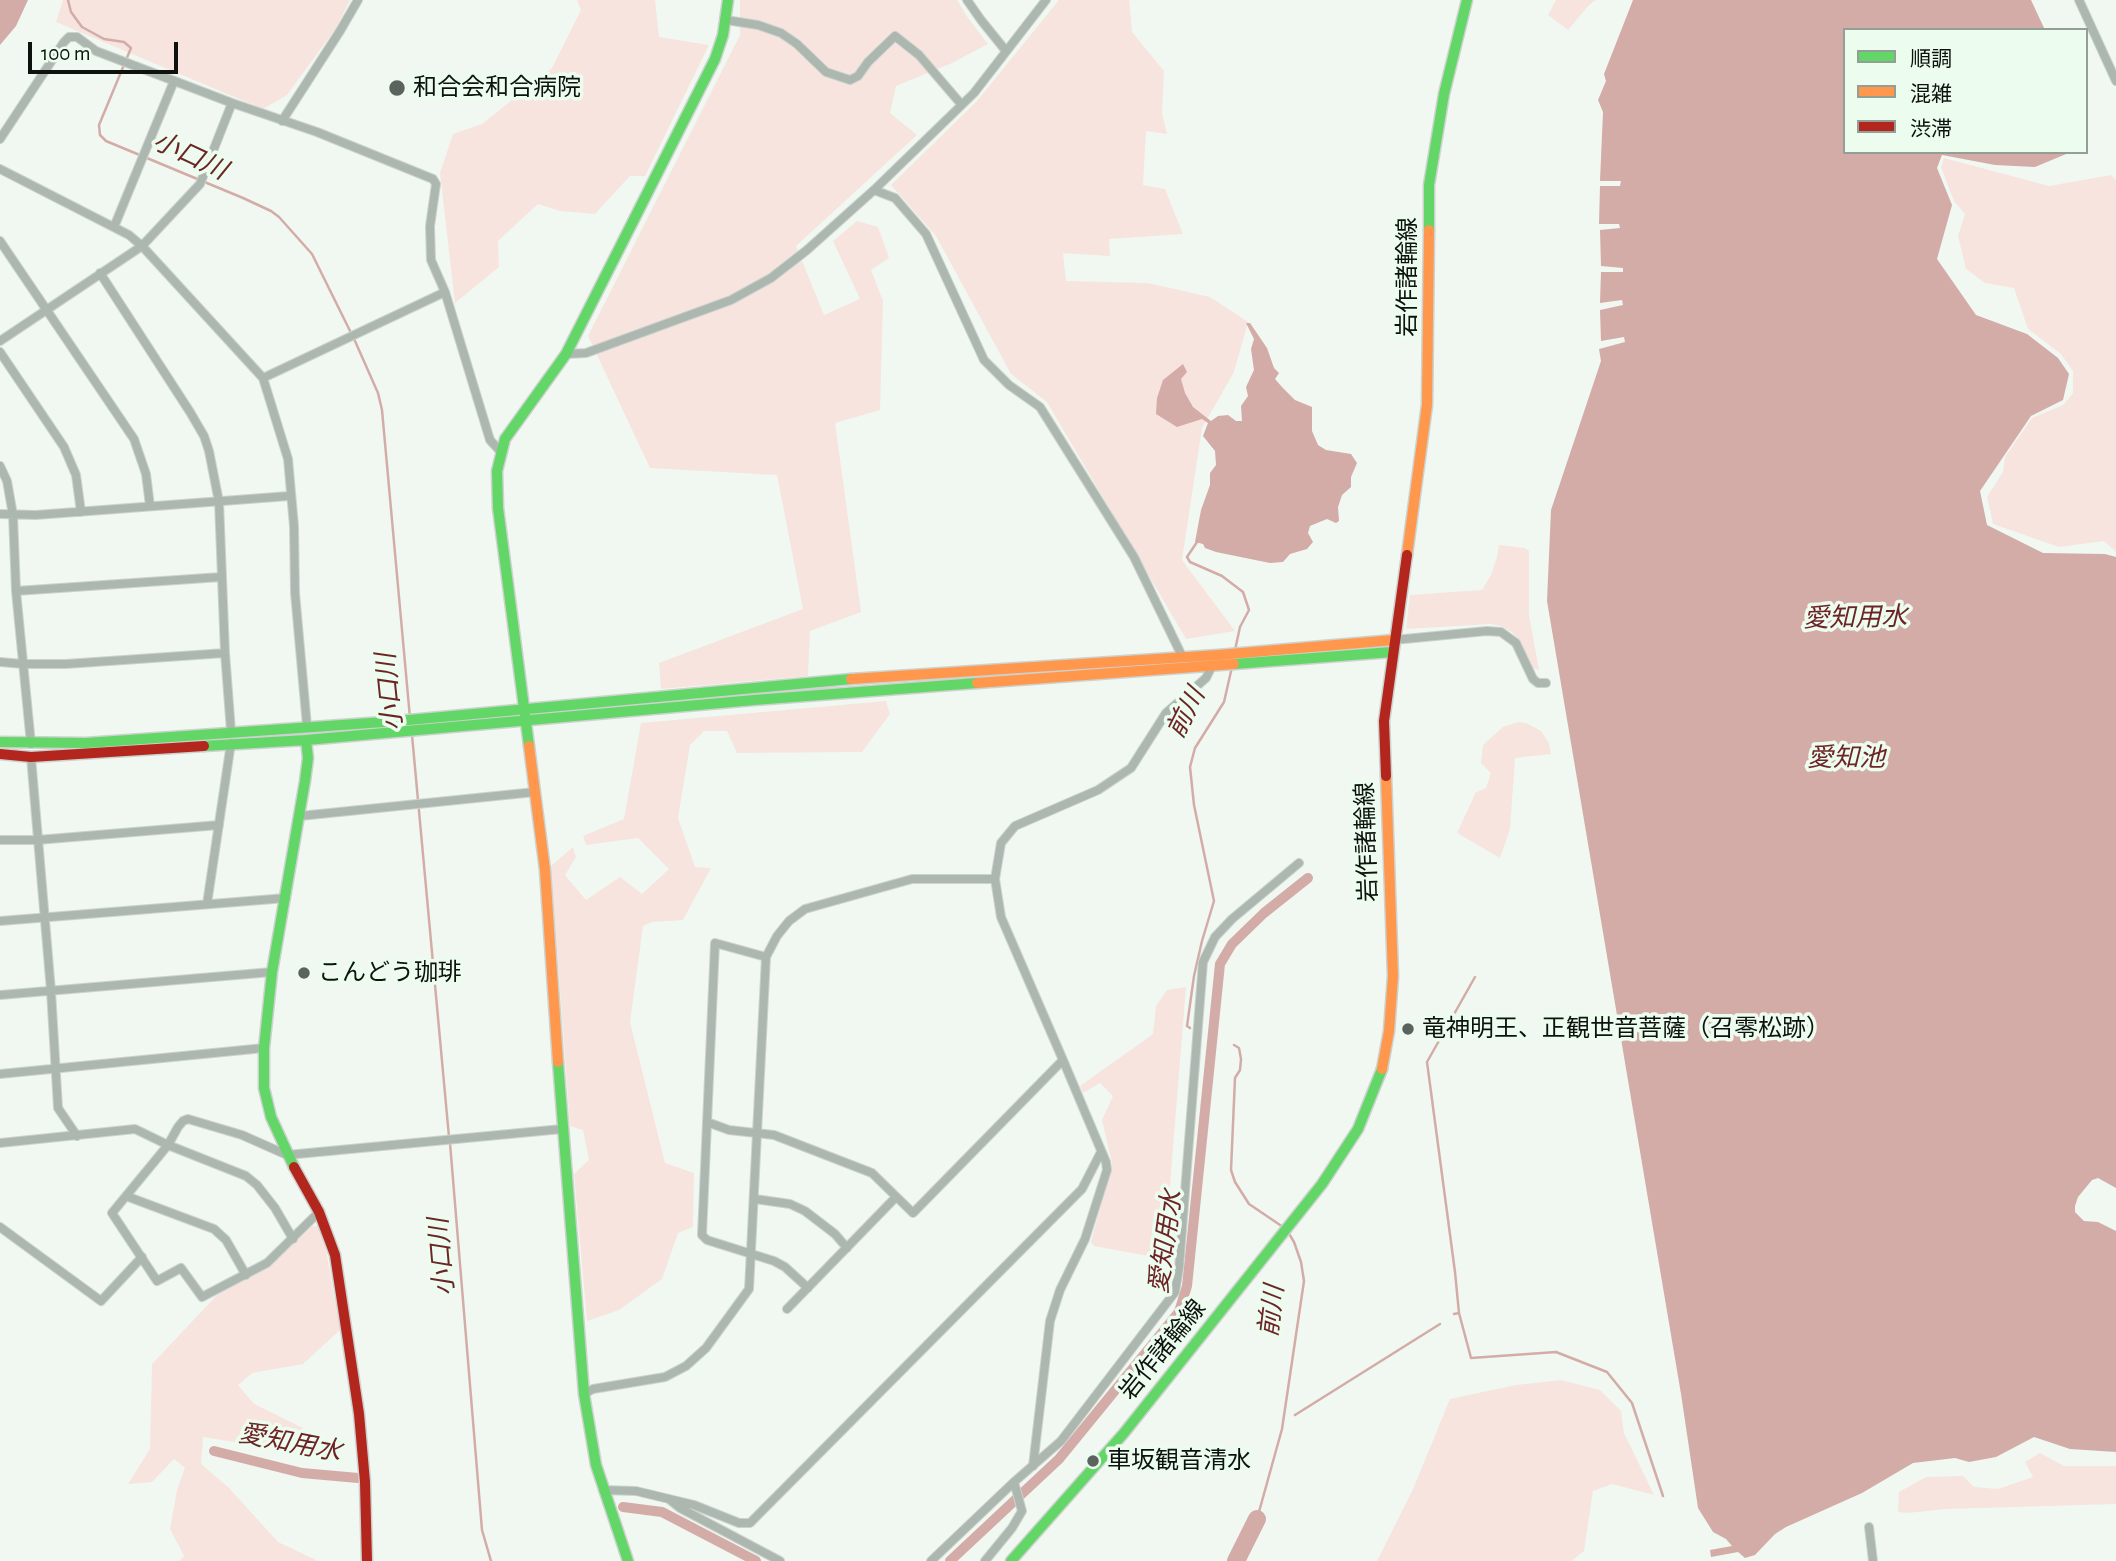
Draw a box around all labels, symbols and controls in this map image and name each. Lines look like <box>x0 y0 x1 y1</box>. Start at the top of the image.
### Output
scale bar <box>32 28 182 72</box>
legend <box>1843 28 2088 154</box>
text: 100 m <box>41 43 91 64</box>
text: 順調 <box>1910 49 1952 70</box>
place label: 和合会和合病院 <box>413 74 581 102</box>
marker: 和合会和合病院 <box>387 78 407 98</box>
text: 混雑 <box>1910 84 1952 105</box>
text: 渋滞 <box>1910 119 1952 140</box>
water label: 小口川 <box>148 125 232 187</box>
street label: 岩作諸輪線 <box>1394 217 1422 337</box>
water label: 愛知用水 <box>1803 601 1907 635</box>
water label: 小口川 <box>370 652 410 732</box>
water label: 前川 <box>1160 683 1212 743</box>
water label: 愛知池 <box>1807 742 1885 774</box>
street label: 岩作諸輪線 <box>1351 782 1383 902</box>
place label: こんどう珈琲 <box>318 959 462 987</box>
marker: こんどう珈琲 <box>296 965 312 981</box>
place label: 竜神明王、正観世音菩薩（召零松跡） <box>1422 1015 1830 1043</box>
marker: 竜神明王、正観世音菩薩（召零松跡） <box>1400 1021 1416 1037</box>
water label: 愛知用水 <box>1143 1188 1189 1296</box>
water label: 小口川 <box>423 1217 461 1297</box>
water label: 前川 <box>1253 1283 1291 1339</box>
street label: 岩作諸輪線 <box>1114 1294 1212 1406</box>
water label: 愛知用水 <box>236 1418 344 1468</box>
place label: 車坂観音清水 <box>1107 1447 1251 1475</box>
marker: 車坂観音清水 <box>1085 1453 1101 1469</box>

